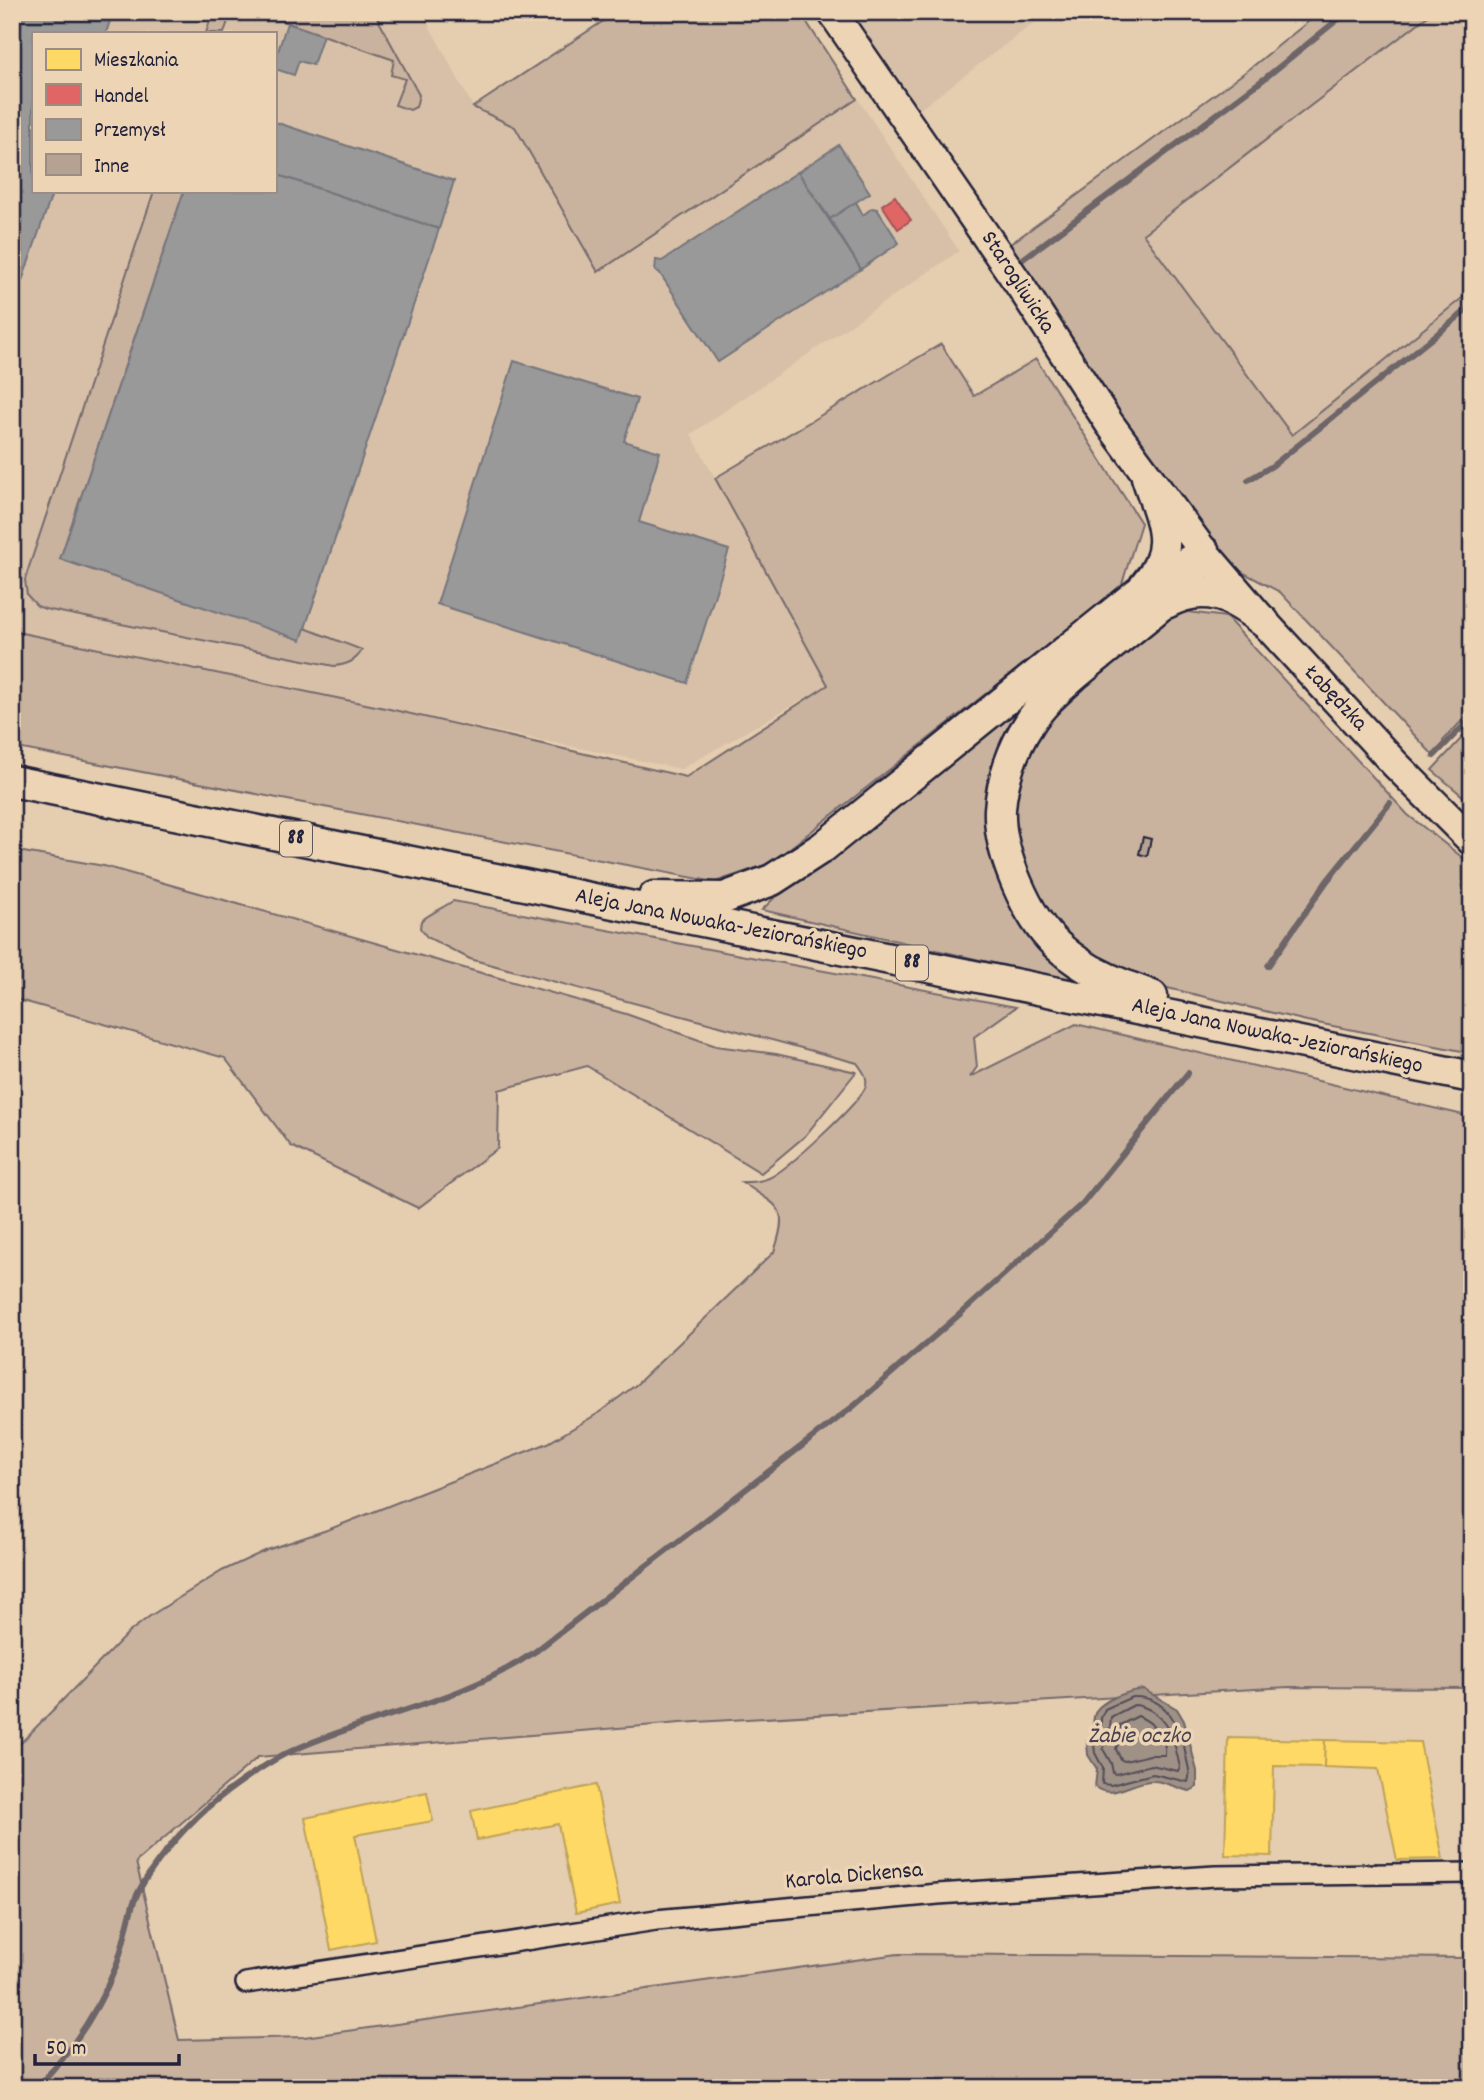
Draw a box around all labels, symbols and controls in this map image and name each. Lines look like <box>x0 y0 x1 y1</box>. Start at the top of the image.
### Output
legend <box>32 32 276 192</box>
text: Mieszkania <box>94 47 179 77</box>
text: Handel <box>94 83 148 113</box>
text: Przemysł <box>94 117 166 147</box>
text: Inne <box>94 153 129 183</box>
street label: Starogliwicka <box>971 225 1063 342</box>
street label: Łabędzka <box>1295 658 1375 741</box>
road number: 88 <box>280 822 312 856</box>
street label: Aleja Jana Nowaka-Jeziorańskiego <box>572 880 870 970</box>
road number: 88 <box>896 946 928 981</box>
street label: Aleja Jana Nowaka-Jeziorańskiego <box>1128 990 1426 1084</box>
water label: Żabie oczko <box>1088 1720 1192 1754</box>
street label: Karola Dickensa <box>784 1854 925 1899</box>
scale bar <box>35 2023 178 2067</box>
text: 50 m <box>46 2035 86 2065</box>

